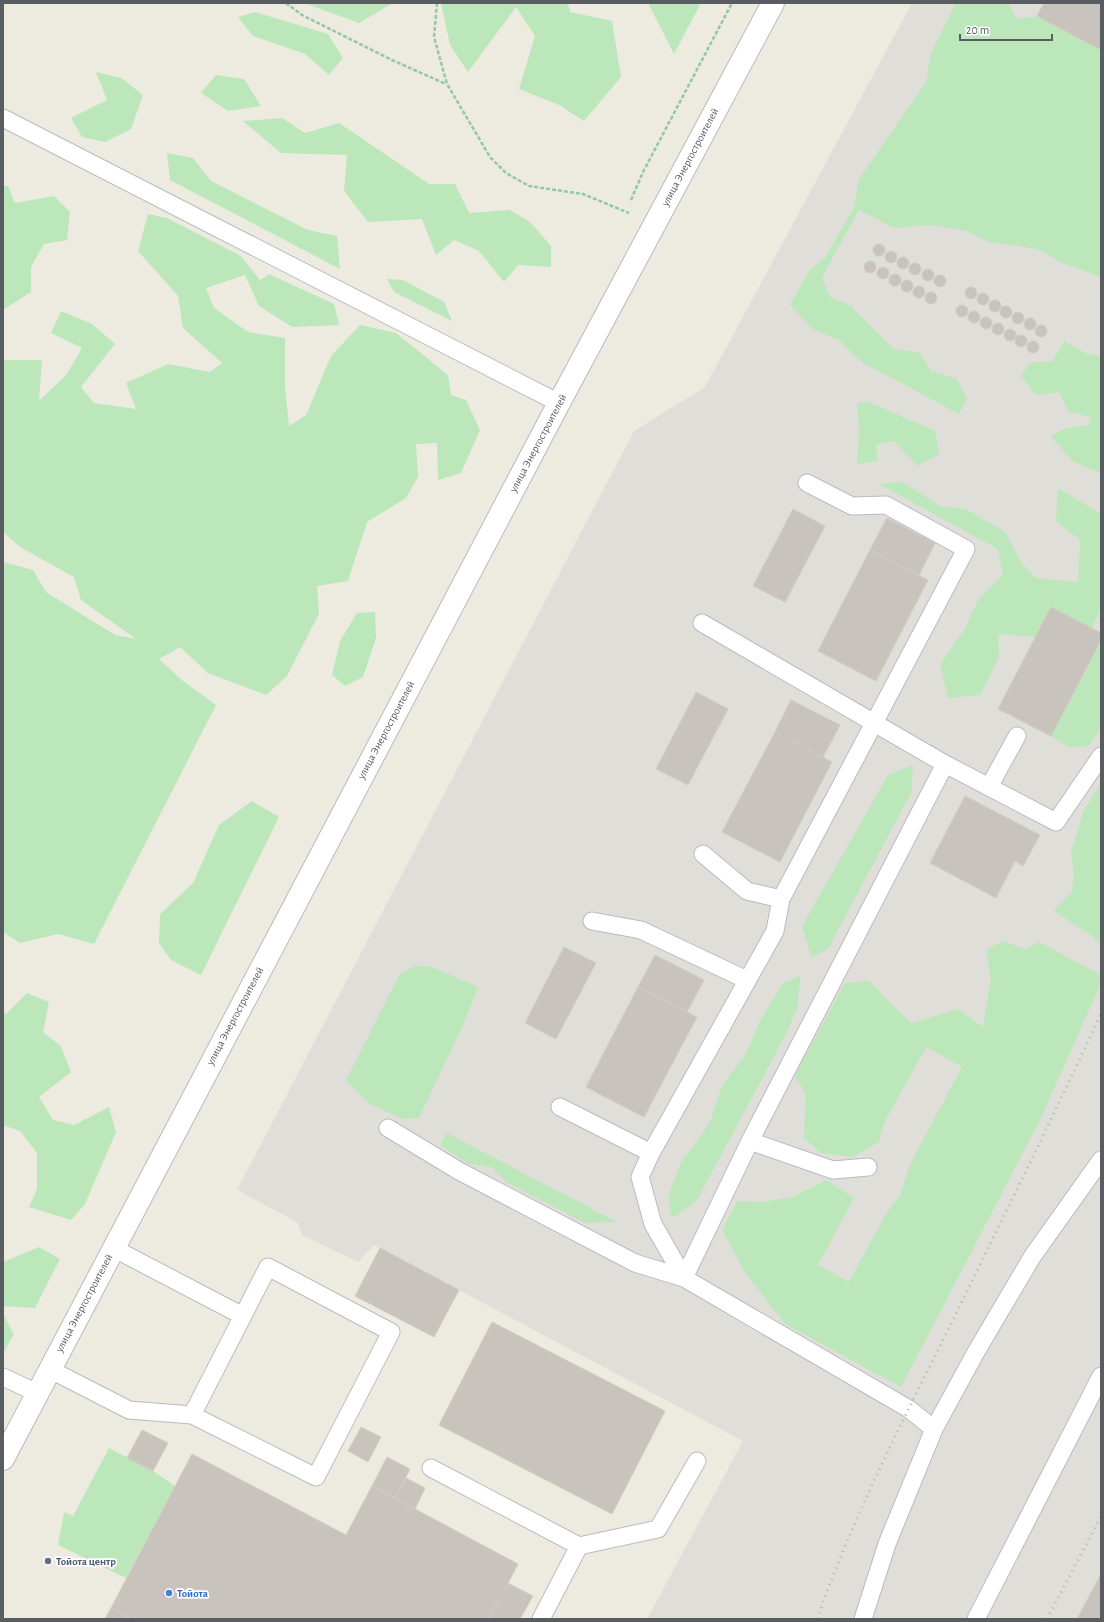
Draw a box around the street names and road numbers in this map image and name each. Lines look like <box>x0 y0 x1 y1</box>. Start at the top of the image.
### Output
street label: улица Энергостроителей <box>659 106 721 209</box>
street label: улица Энергостроителей <box>507 392 569 495</box>
street label: улица Энергостроителей <box>355 679 417 782</box>
street label: улица Энергостроителей <box>204 965 266 1068</box>
street label: улица Энергостроителей <box>53 1252 115 1355</box>

